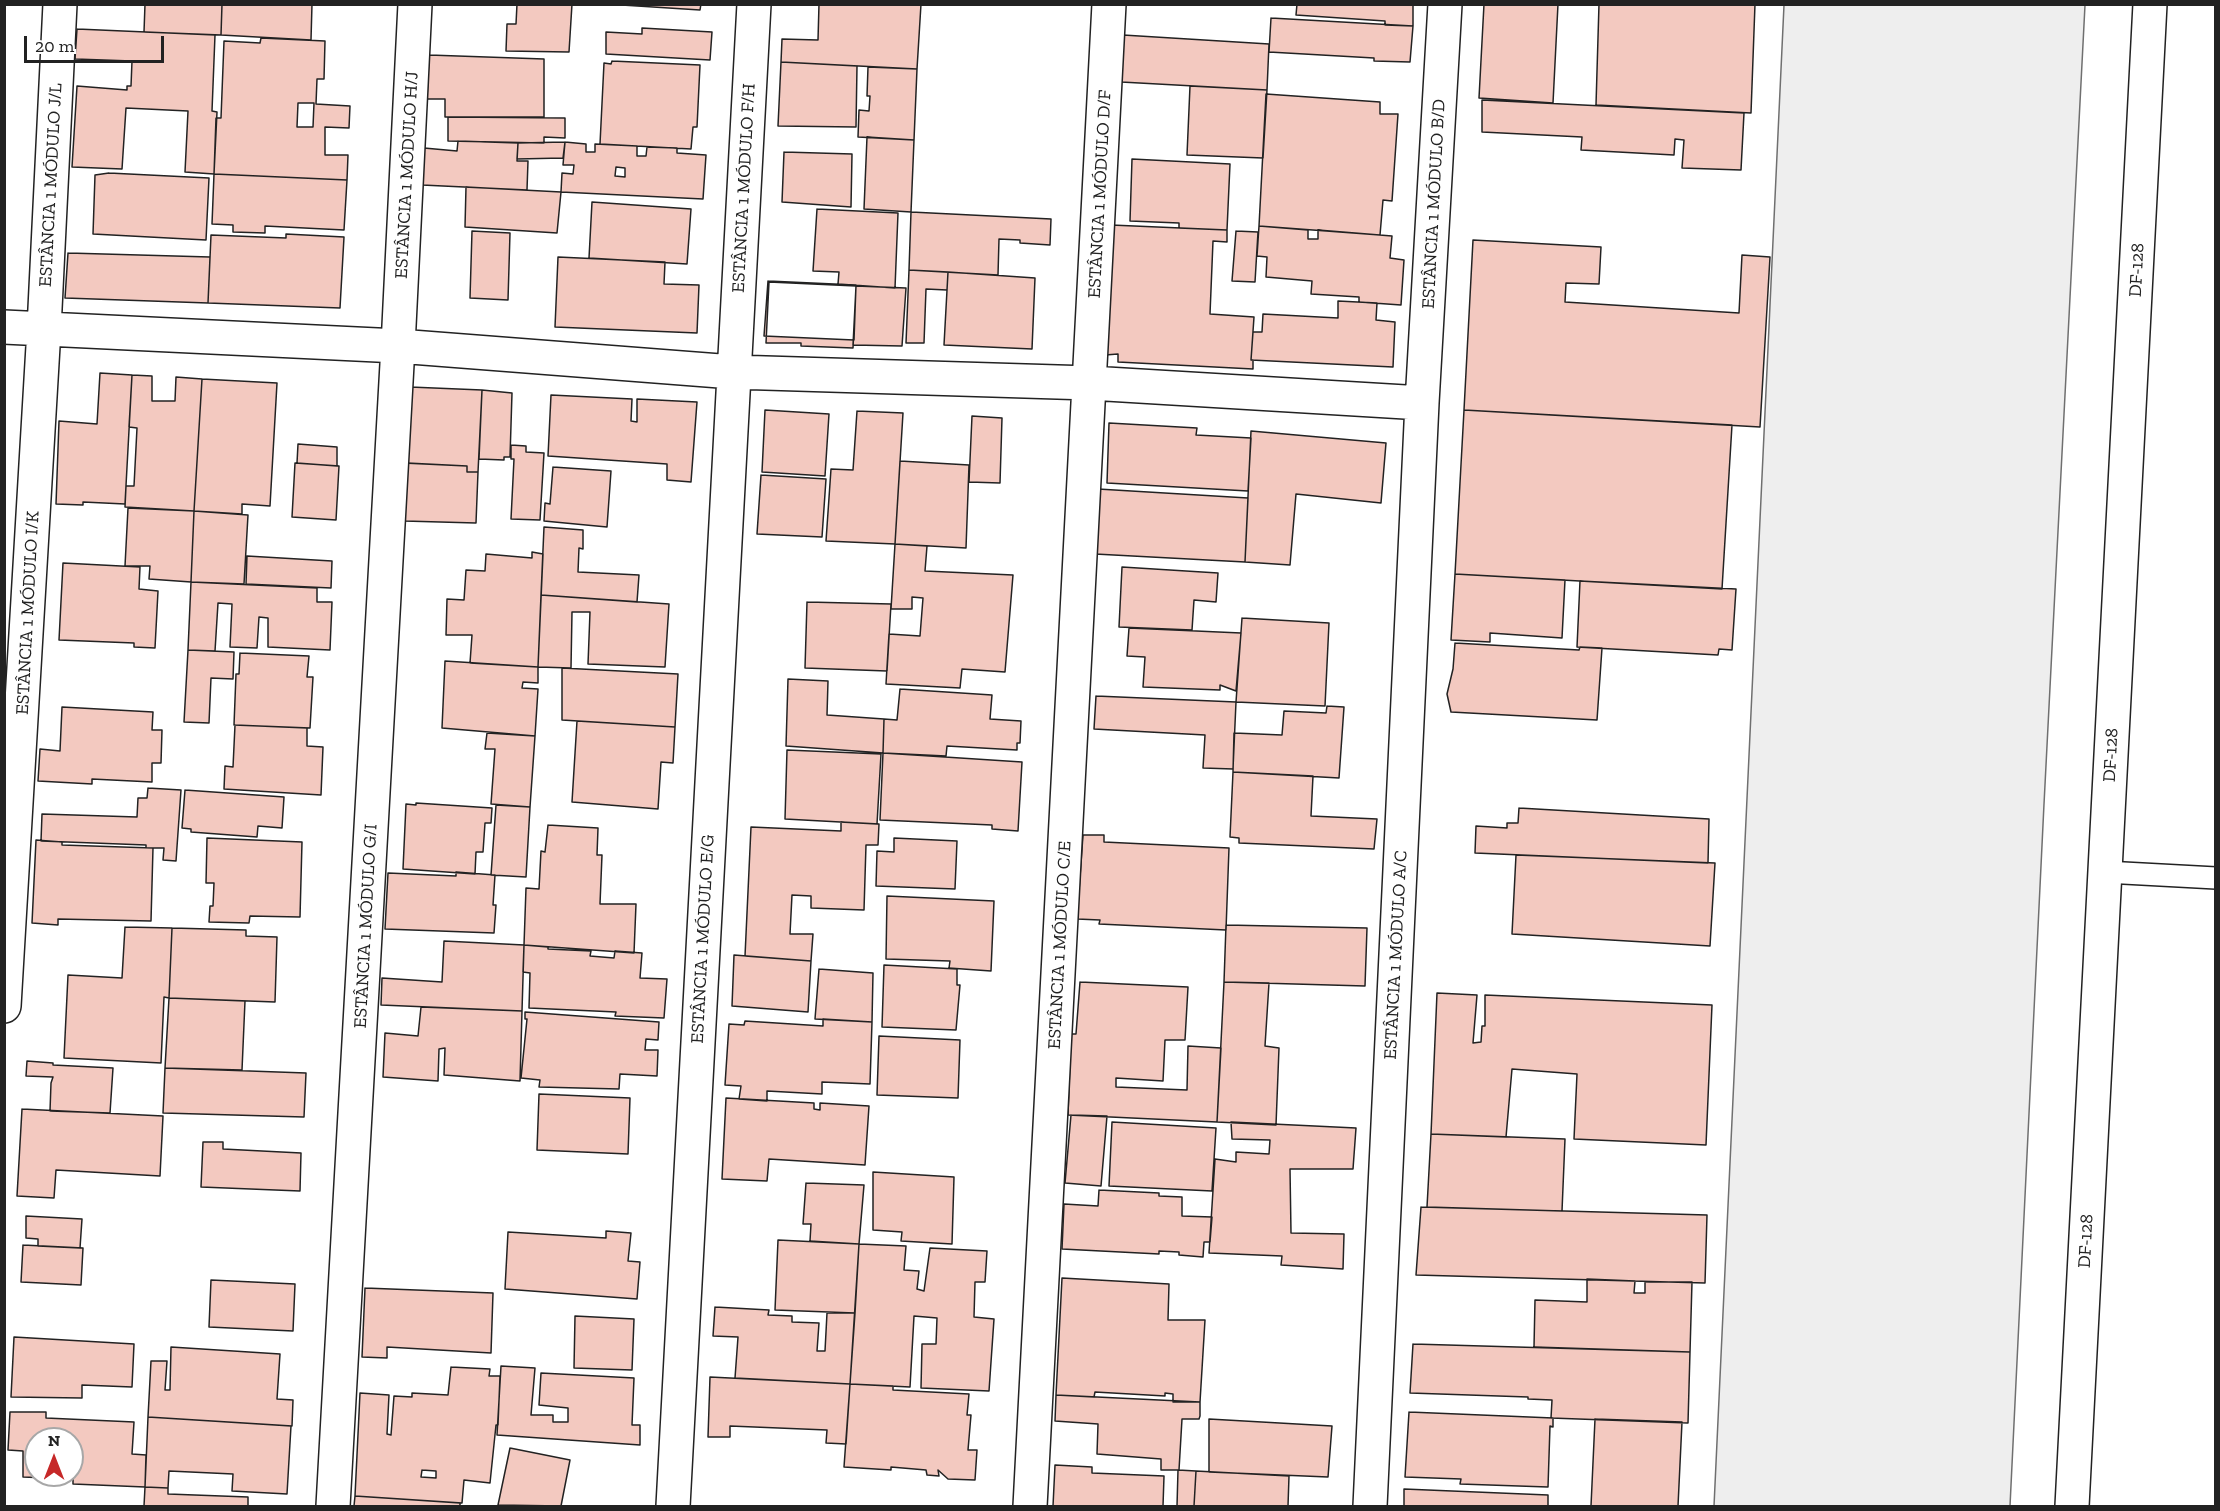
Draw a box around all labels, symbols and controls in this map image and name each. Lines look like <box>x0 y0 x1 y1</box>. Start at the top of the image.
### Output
scale bar <box>27 24 166 62</box>
text: 20 m <box>35 35 74 57</box>
street label: ESTÂNCIA 1 MÓDULO H/J <box>391 71 423 279</box>
street label: ESTÂNCIA 1 MÓDULO J/L <box>35 83 67 287</box>
street label: ESTÂNCIA 1 MÓDULO F/H <box>728 83 760 293</box>
street label: ESTÂNCIA 1 MÓDULO D/F <box>1084 89 1116 299</box>
street label: ESTÂNCIA 1 MÓDULO B/D <box>1418 99 1450 309</box>
street label: DF-128 <box>2125 242 2149 298</box>
street label: ESTÂNCIA 1 MÓDULO I/K <box>12 511 44 715</box>
street label: DF-128 <box>2099 727 2123 783</box>
street label: ESTÂNCIA 1 MÓDULO G/I <box>350 823 382 1029</box>
street label: ESTÂNCIA 1 MÓDULO E/G <box>687 834 719 1044</box>
street label: ESTÂNCIA 1 MÓDULO C/E <box>1044 840 1076 1050</box>
street label: ESTÂNCIA 1 MÓDULO A/C <box>1380 850 1412 1060</box>
street label: DF-128 <box>2074 1213 2098 1269</box>
north arrow <box>24 1427 84 1487</box>
text: N <box>48 1431 60 1450</box>

